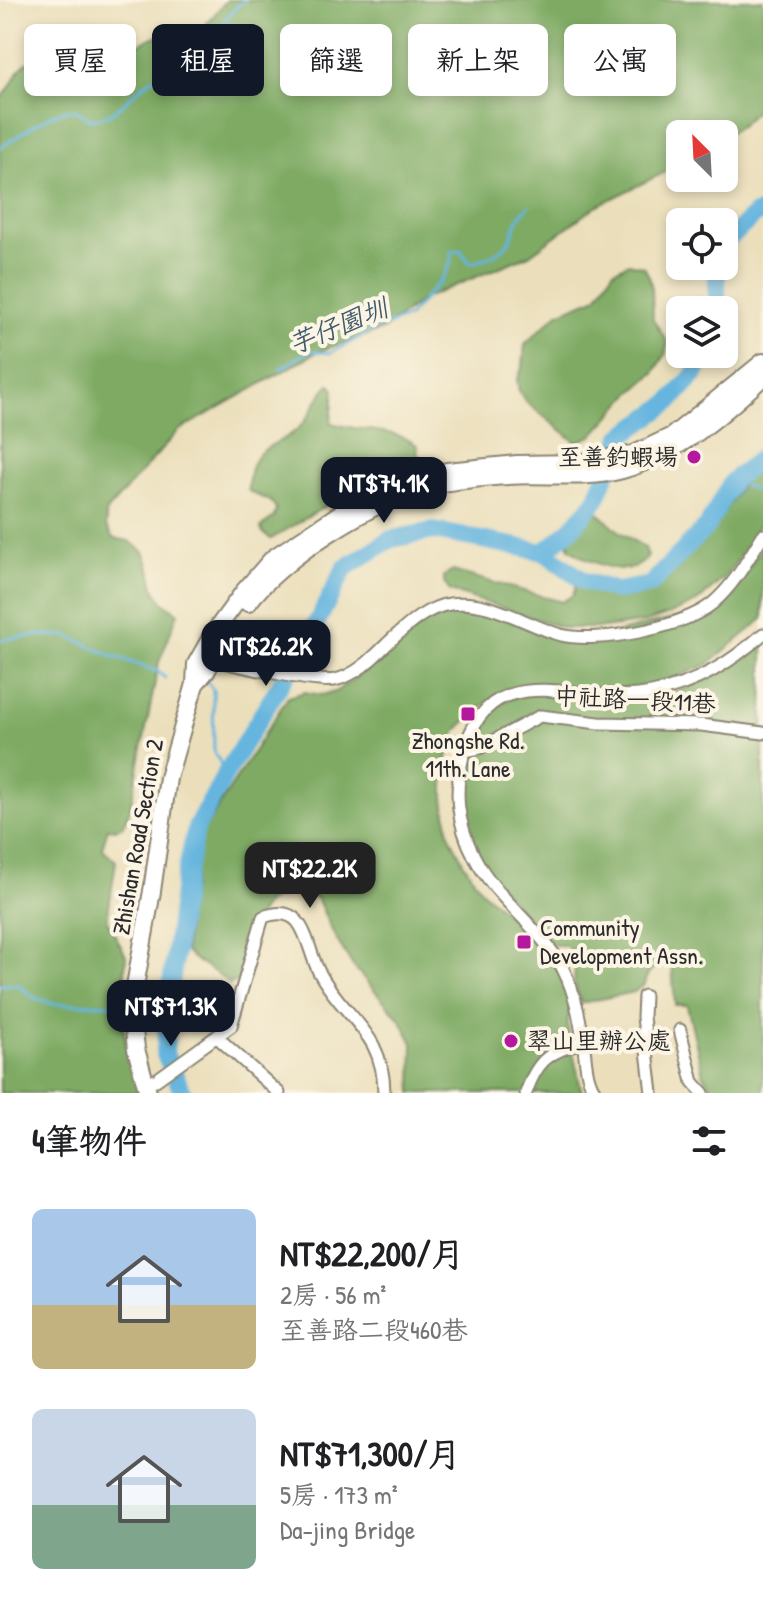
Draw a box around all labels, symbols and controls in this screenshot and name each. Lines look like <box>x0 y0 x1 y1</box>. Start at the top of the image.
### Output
chip: 買屋 <box>24 24 136 96</box>
chip: 租屋 <box>152 24 264 96</box>
chip: 篩選 <box>280 24 392 96</box>
chip: 新上架 <box>408 24 548 96</box>
chip: 公寓 <box>564 24 676 96</box>
north arrow <box>666 120 738 192</box>
map controls <box>666 120 738 368</box>
button: locate <box>666 208 738 280</box>
water label: 芋仔園圳 <box>283 289 395 361</box>
button: layers <box>666 296 738 368</box>
place label: 至善釣蝦場 <box>558 440 678 472</box>
marker: 至善釣蝦場 <box>685 448 703 466</box>
pin: NT$74.1K <box>301 457 467 525</box>
text: NT$74.1K <box>339 465 429 500</box>
pin: NT$26.2K <box>183 620 349 688</box>
text: NT$26.2K <box>219 628 313 663</box>
street label: 中社路一段11巷 <box>554 679 716 719</box>
marker: Zhongshe Rd. 11th. Lane <box>459 705 477 723</box>
place label: Zhongshe Rd. 11th. Lane <box>411 724 525 784</box>
street label: Zhishan Road Section 2 <box>104 736 170 937</box>
pin: NT$22.2K <box>227 842 393 910</box>
text: NT$22.2K <box>263 850 357 885</box>
place label: Community Development Assn. <box>540 911 703 971</box>
marker: Community Development Assn. <box>515 933 533 951</box>
pin: NT$71.3K <box>88 980 254 1048</box>
text: NT$71.3K <box>125 988 217 1023</box>
place label: 翠山里辦公處 <box>527 1024 671 1056</box>
marker: 翠山里辦公處 <box>502 1032 520 1050</box>
text: 4筆物件 <box>32 1118 147 1164</box>
icon: filters <box>687 1119 731 1163</box>
text: NT$22,200/月 <box>280 1231 465 1277</box>
icon: home <box>96 1241 192 1337</box>
text: 2房 · 56 m² <box>280 1277 386 1312</box>
text: 至善路二段460巷 <box>280 1312 468 1347</box>
text: NT$71,300/月 <box>280 1431 461 1477</box>
icon: home <box>96 1441 192 1537</box>
text: 5房 · 173 m² <box>280 1477 398 1512</box>
text: Da-jing Bridge <box>280 1512 415 1547</box>

